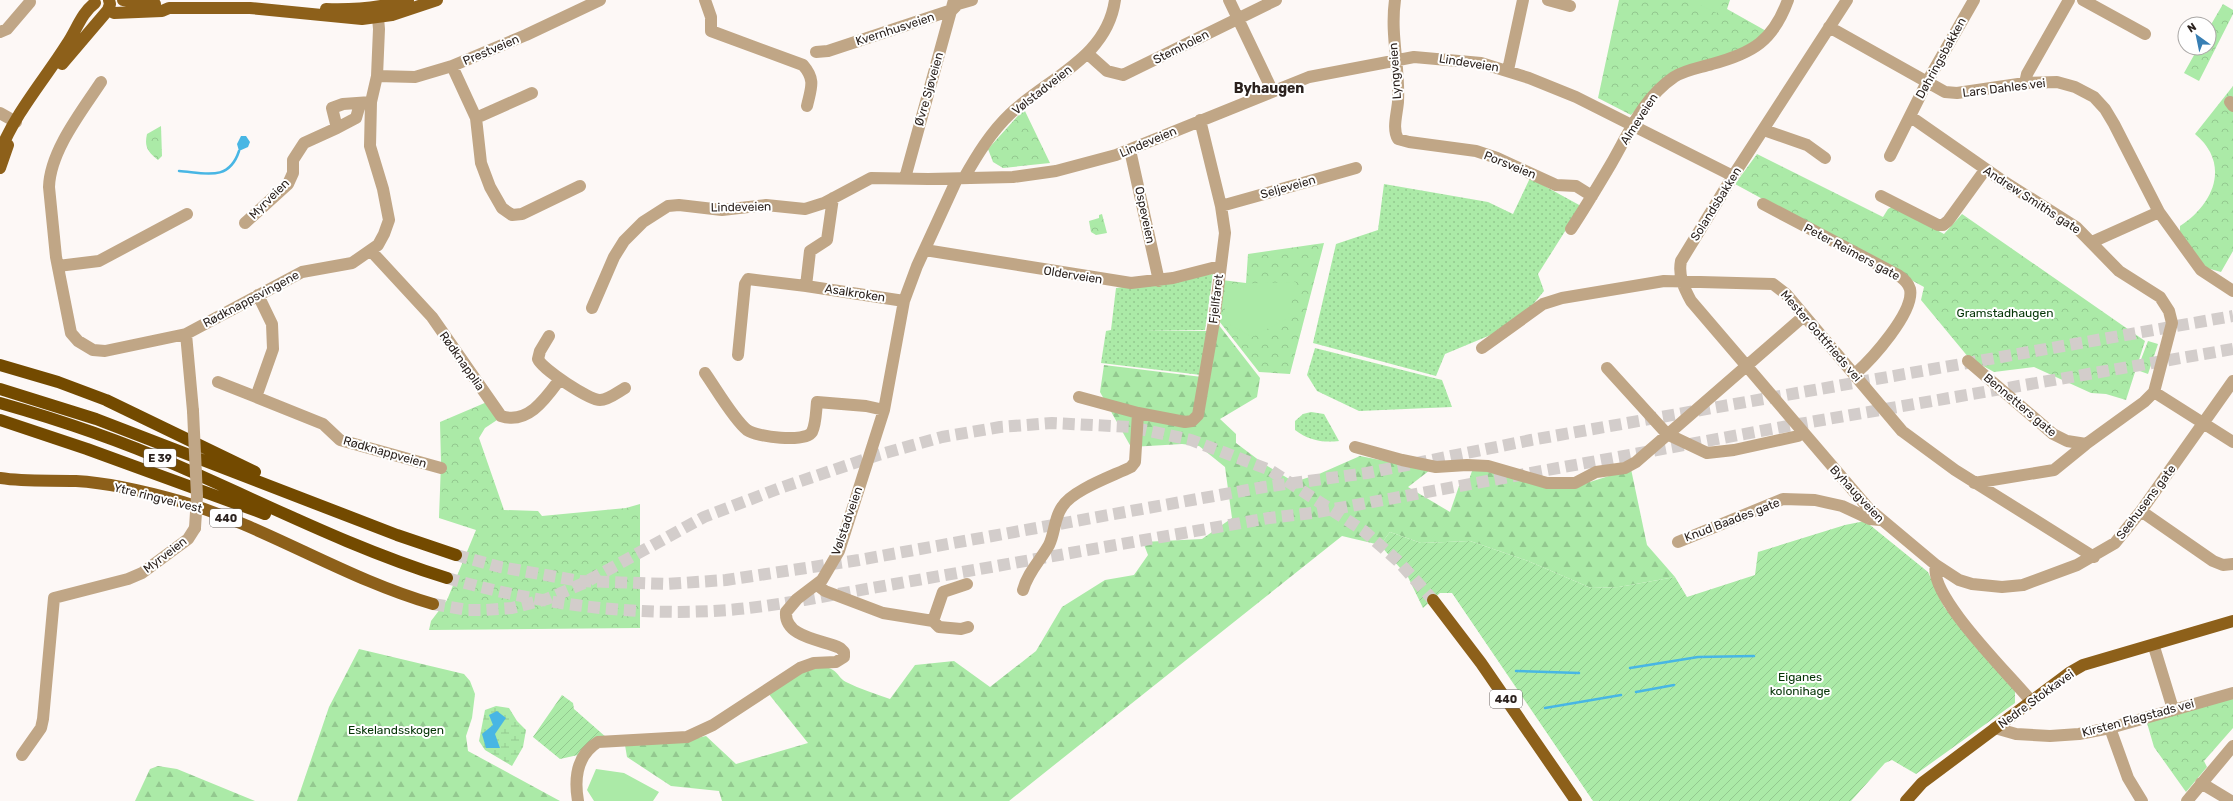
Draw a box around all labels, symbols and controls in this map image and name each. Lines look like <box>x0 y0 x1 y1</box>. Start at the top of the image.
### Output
street label: Kvernhusveien <box>854 10 936 48</box>
street label: Døhringsbakken <box>1913 15 1969 101</box>
north arrow <box>2177 16 2217 56</box>
text: N <box>2185 20 2199 36</box>
street label: Stemholen <box>1151 27 1211 67</box>
street label: Prestveien <box>461 32 521 68</box>
street label: Lyngveien <box>1386 42 1404 100</box>
street label: Øvre Sjøveien <box>912 50 946 128</box>
street label: Lindeveien <box>1438 51 1500 75</box>
street label: Vølstadveien <box>1009 62 1075 118</box>
street label: Lars Dahles vei <box>1962 76 2046 100</box>
district label: Byhaugen <box>1234 80 1304 97</box>
street label: Almeveien <box>1617 91 1661 147</box>
street label: Lindeveien <box>1117 124 1179 160</box>
street label: Porsveien <box>1482 148 1538 182</box>
street label: Andrew Smiths gate <box>1981 163 2083 237</box>
street label: Solandsbakken <box>1688 165 1744 243</box>
street label: Seljeveien <box>1259 172 1317 202</box>
street label: Myrveien <box>246 176 292 222</box>
street label: Ospeveien <box>1132 185 1158 245</box>
street label: Lindeveien <box>711 199 771 215</box>
street label: Peter Reimers gate <box>1802 221 1903 283</box>
street label: Olderveien <box>1043 263 1103 287</box>
street label: Rødknappsvingene <box>201 268 302 330</box>
street label: Fjellfaret <box>1206 273 1226 324</box>
street label: Asalkroken <box>824 281 886 305</box>
street label: Mester Gottfrieds vei <box>1778 288 1864 384</box>
park label: Gramstadhaugen <box>1957 306 2053 320</box>
street label: Rødknapplia <box>437 329 487 393</box>
street label: Bennetters gate <box>1981 370 2060 440</box>
street label: Rødknappveien <box>342 433 428 471</box>
road number: E 39 <box>144 449 176 467</box>
street label: Seehusens gate <box>2113 462 2179 542</box>
street label: Byhaugveien <box>1827 463 1887 525</box>
street label: Ytre ringvei vest <box>112 480 204 516</box>
street label: Vølstadveien <box>829 485 865 557</box>
street label: Knud Baades gate <box>1682 495 1782 545</box>
road number: 440 <box>210 509 242 527</box>
street label: Myrveien <box>141 534 189 576</box>
street label: Nedre Stokkavei <box>1995 667 2077 731</box>
park label: Eiganes kolonihage <box>1770 670 1831 698</box>
road number: 440 <box>1490 690 1522 708</box>
street label: Kirsten Flagstads vei <box>2080 696 2196 740</box>
park label: Eskelandsskogen <box>348 723 444 737</box>

